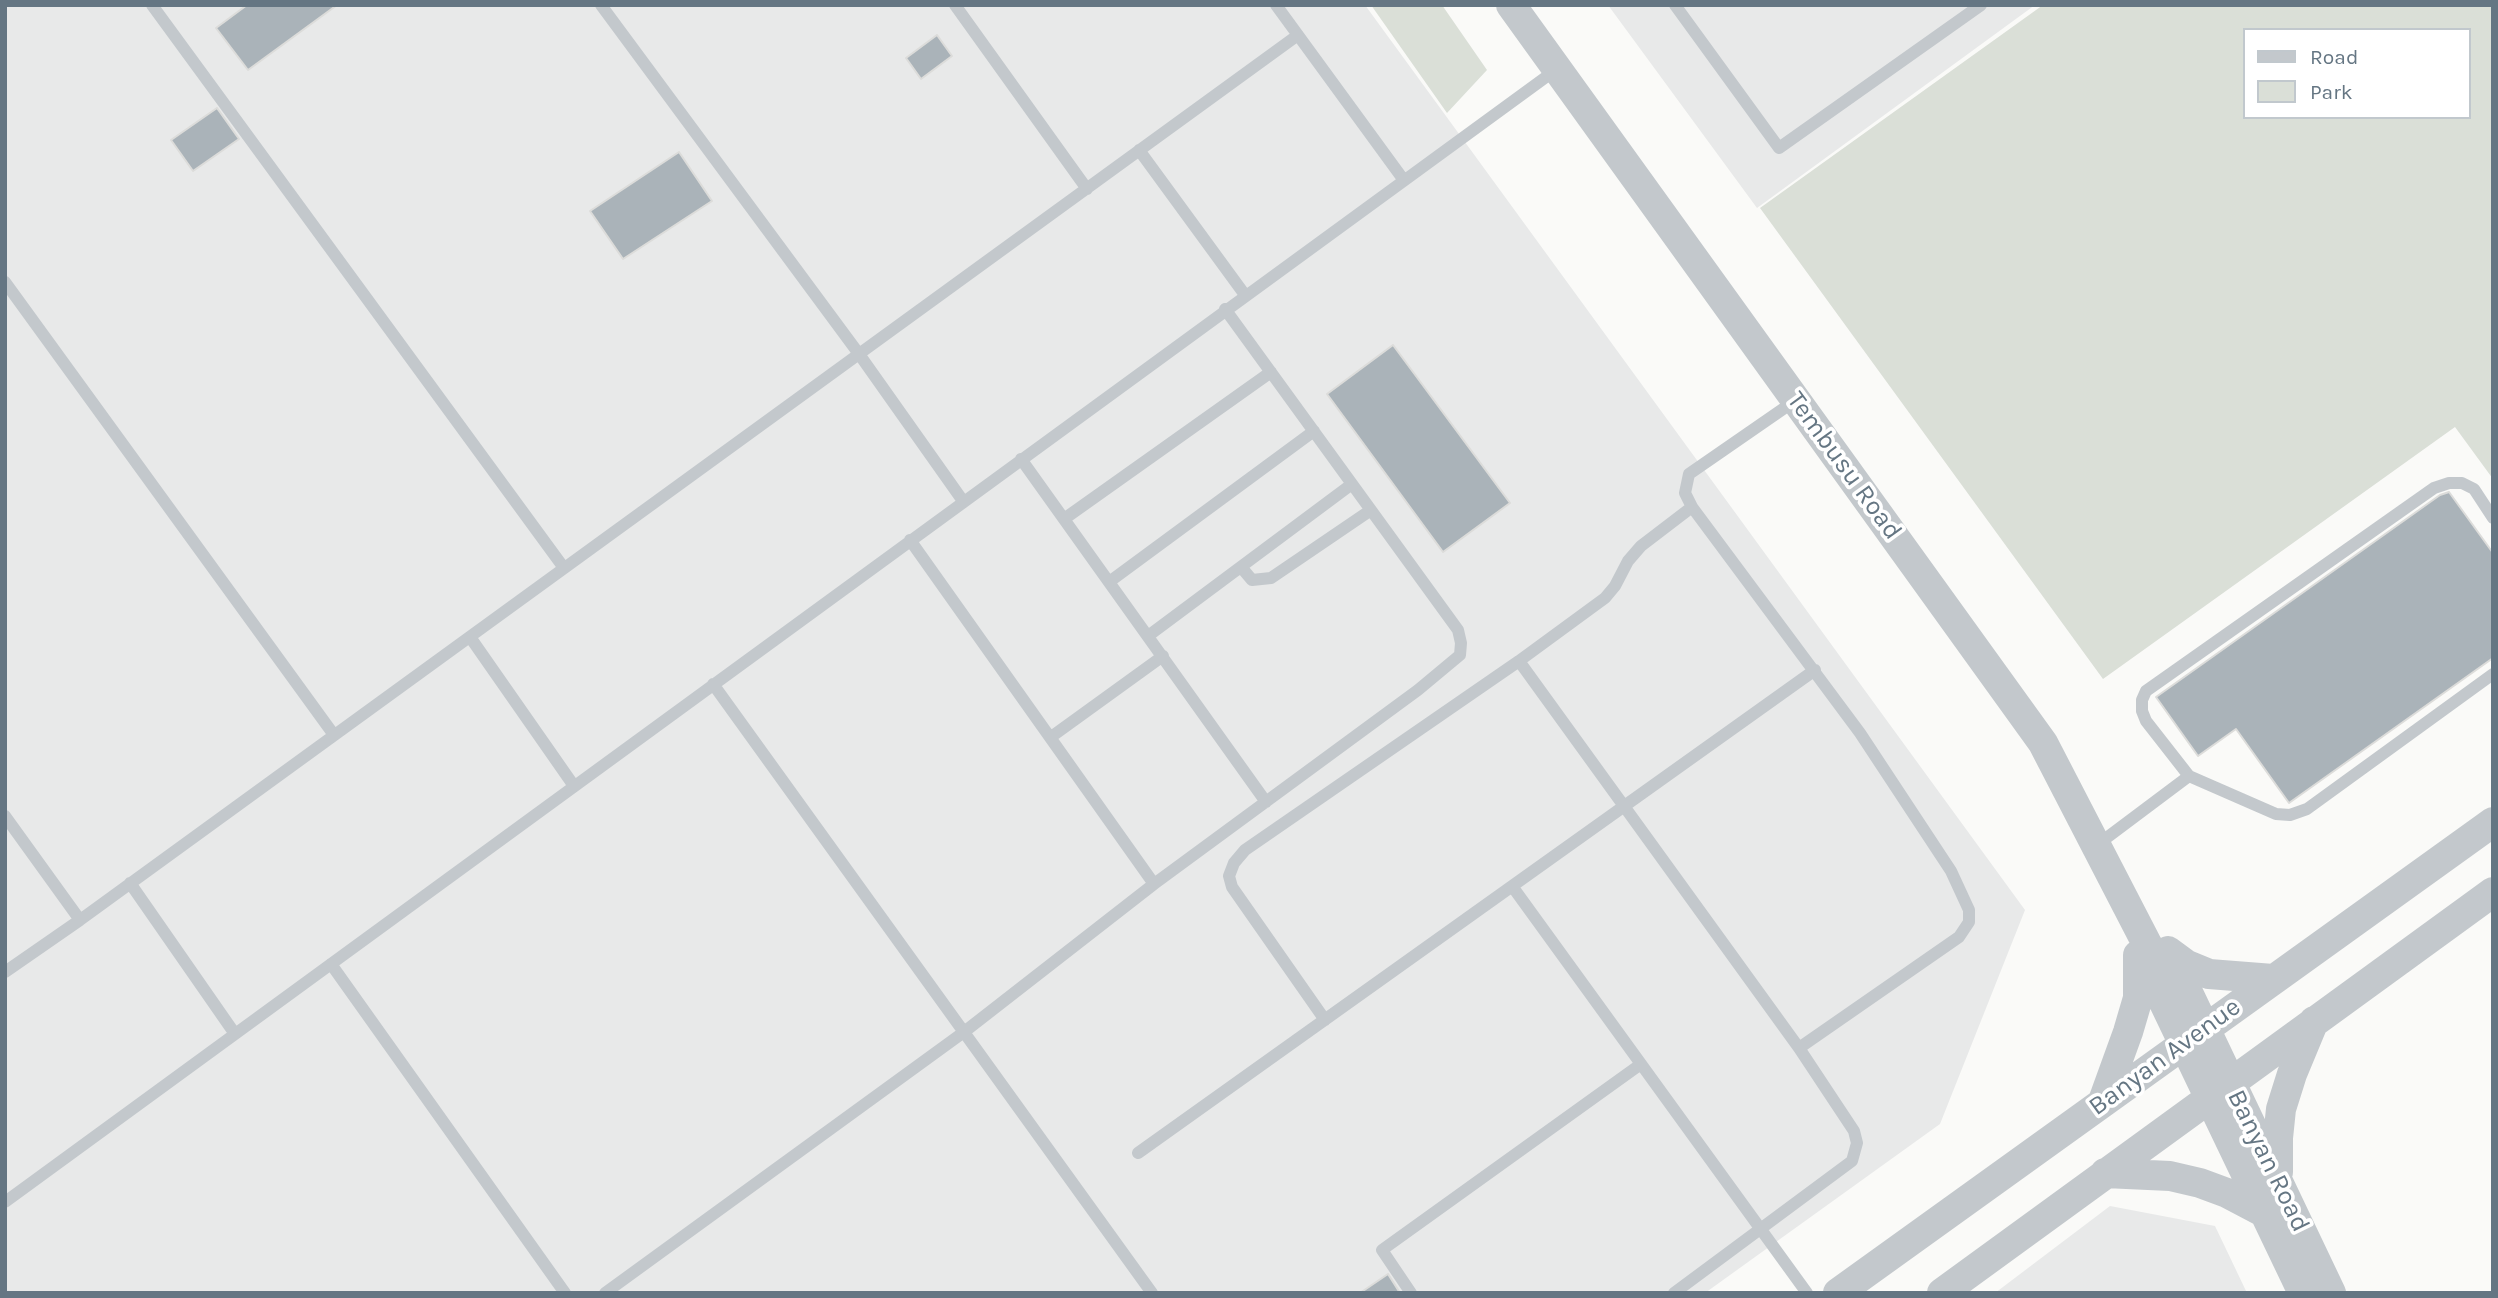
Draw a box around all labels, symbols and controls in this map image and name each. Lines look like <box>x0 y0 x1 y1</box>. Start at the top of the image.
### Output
legend <box>2242 28 2470 119</box>
text: Road <box>2310 45 2358 69</box>
text: Park <box>2310 80 2353 104</box>
street label: Tembusu Road <box>1780 386 1908 546</box>
street label: Banyan Avenue <box>2083 991 2247 1123</box>
street label: Banyan Road <box>2220 1085 2316 1237</box>

